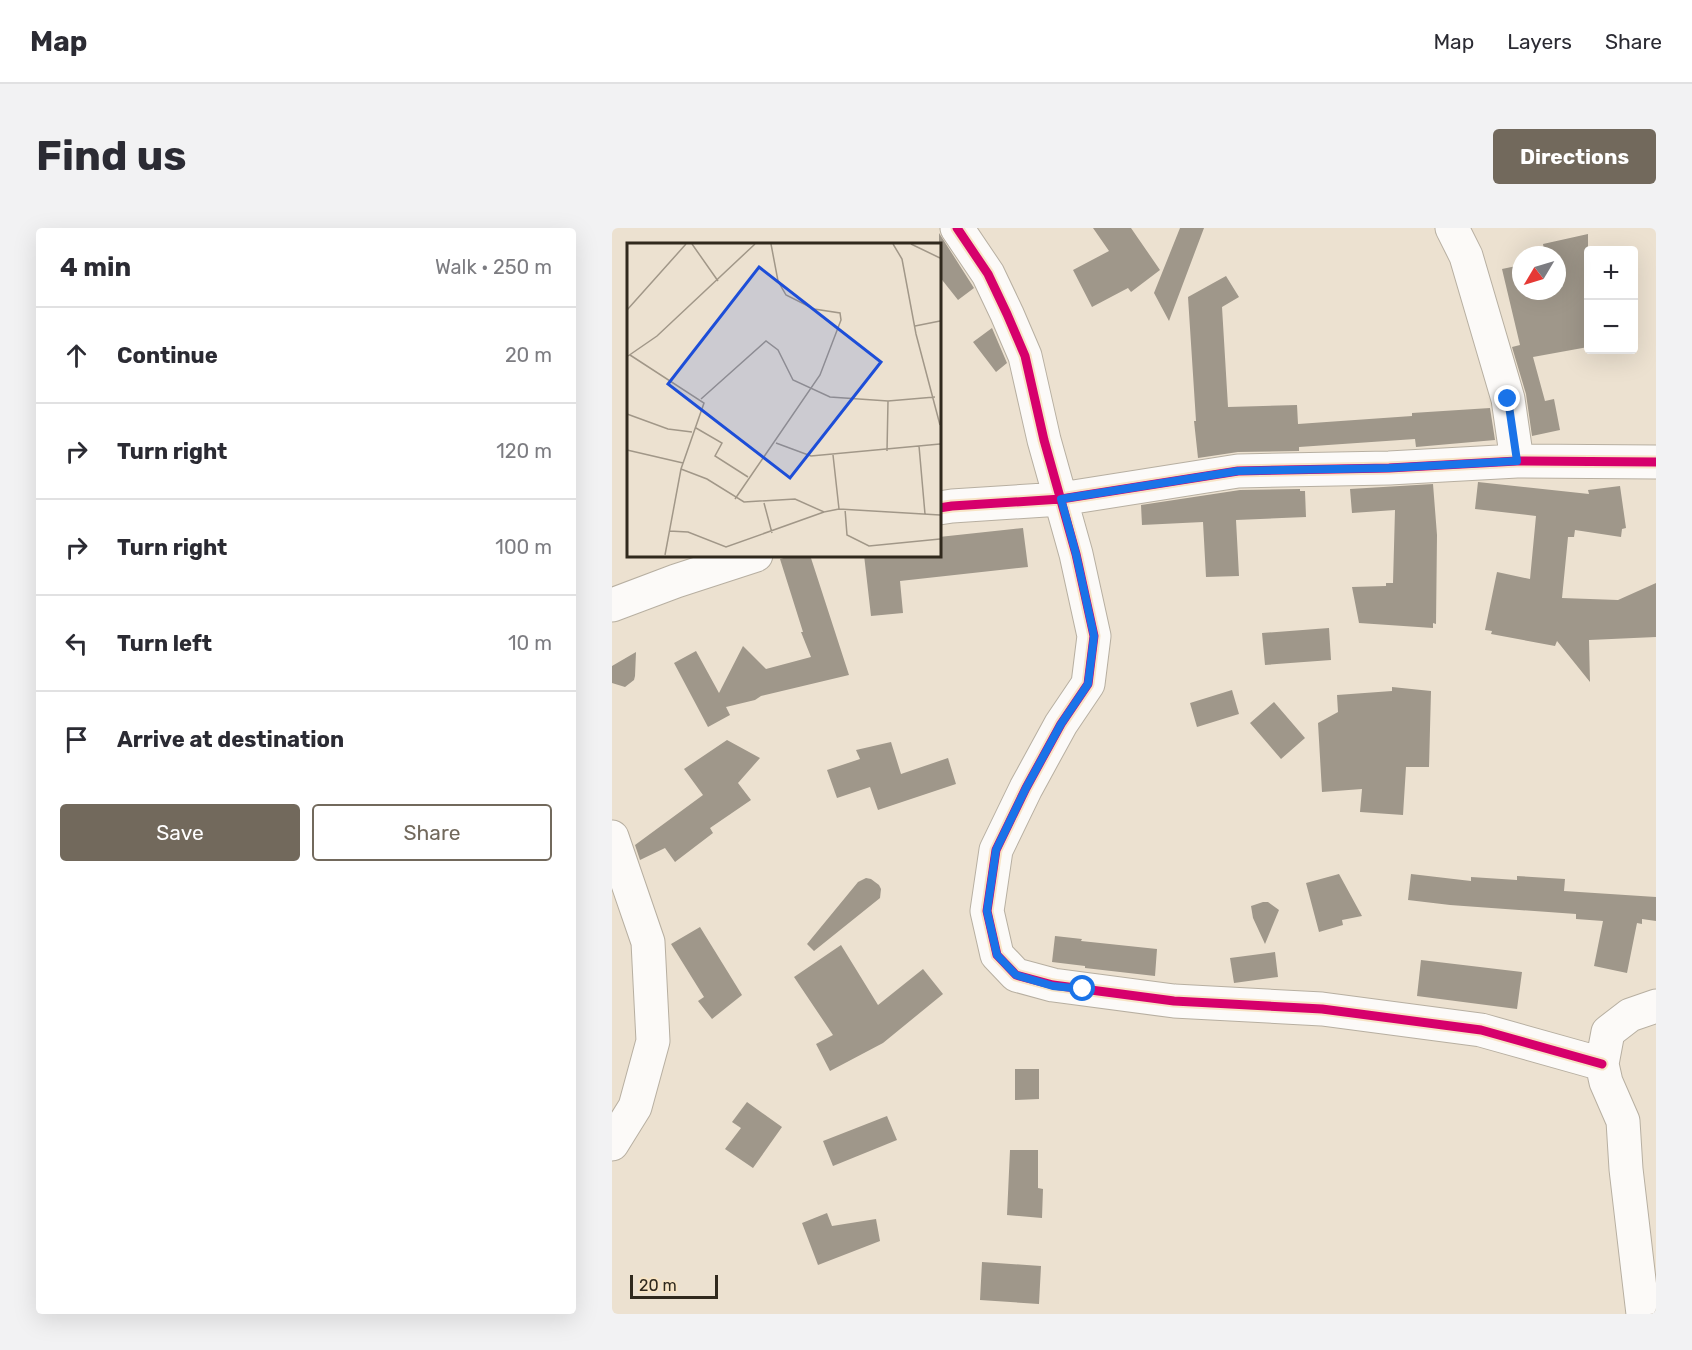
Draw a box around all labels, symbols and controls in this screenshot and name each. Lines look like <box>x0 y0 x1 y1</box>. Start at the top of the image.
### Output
text: Map <box>30 25 87 58</box>
text: Map <box>1433 29 1474 54</box>
text: Layers <box>1507 29 1572 54</box>
text: Share <box>1605 29 1662 54</box>
button: Directions <box>1493 129 1656 184</box>
text: Find us <box>36 131 187 181</box>
inset map <box>627 243 940 556</box>
north arrow <box>1512 246 1566 300</box>
map controls <box>1584 246 1638 354</box>
button: + <box>1584 246 1638 300</box>
text: 4 min <box>60 252 131 283</box>
text: Walk · 250 m <box>435 255 552 279</box>
button: − <box>1584 300 1638 354</box>
icon: ahead <box>60 339 93 372</box>
text: Continue <box>117 342 218 369</box>
text: 20 m <box>505 343 552 367</box>
route end <box>1494 385 1520 411</box>
icon: right <box>60 435 93 468</box>
text: Turn right <box>117 438 227 465</box>
text: 120 m <box>496 439 552 463</box>
icon: right <box>60 531 93 564</box>
text: Turn right <box>117 534 227 561</box>
text: 100 m <box>495 535 552 559</box>
icon: left <box>60 627 93 660</box>
text: Turn left <box>117 630 212 657</box>
text: 10 m <box>508 631 552 655</box>
icon: arrive <box>60 723 93 756</box>
text: Arrive at destination <box>117 726 344 753</box>
button: Save <box>60 804 300 861</box>
button: Share <box>312 804 552 861</box>
route start <box>1069 975 1095 1001</box>
scale bar <box>630 1272 718 1300</box>
text: 20 m <box>639 1276 677 1295</box>

